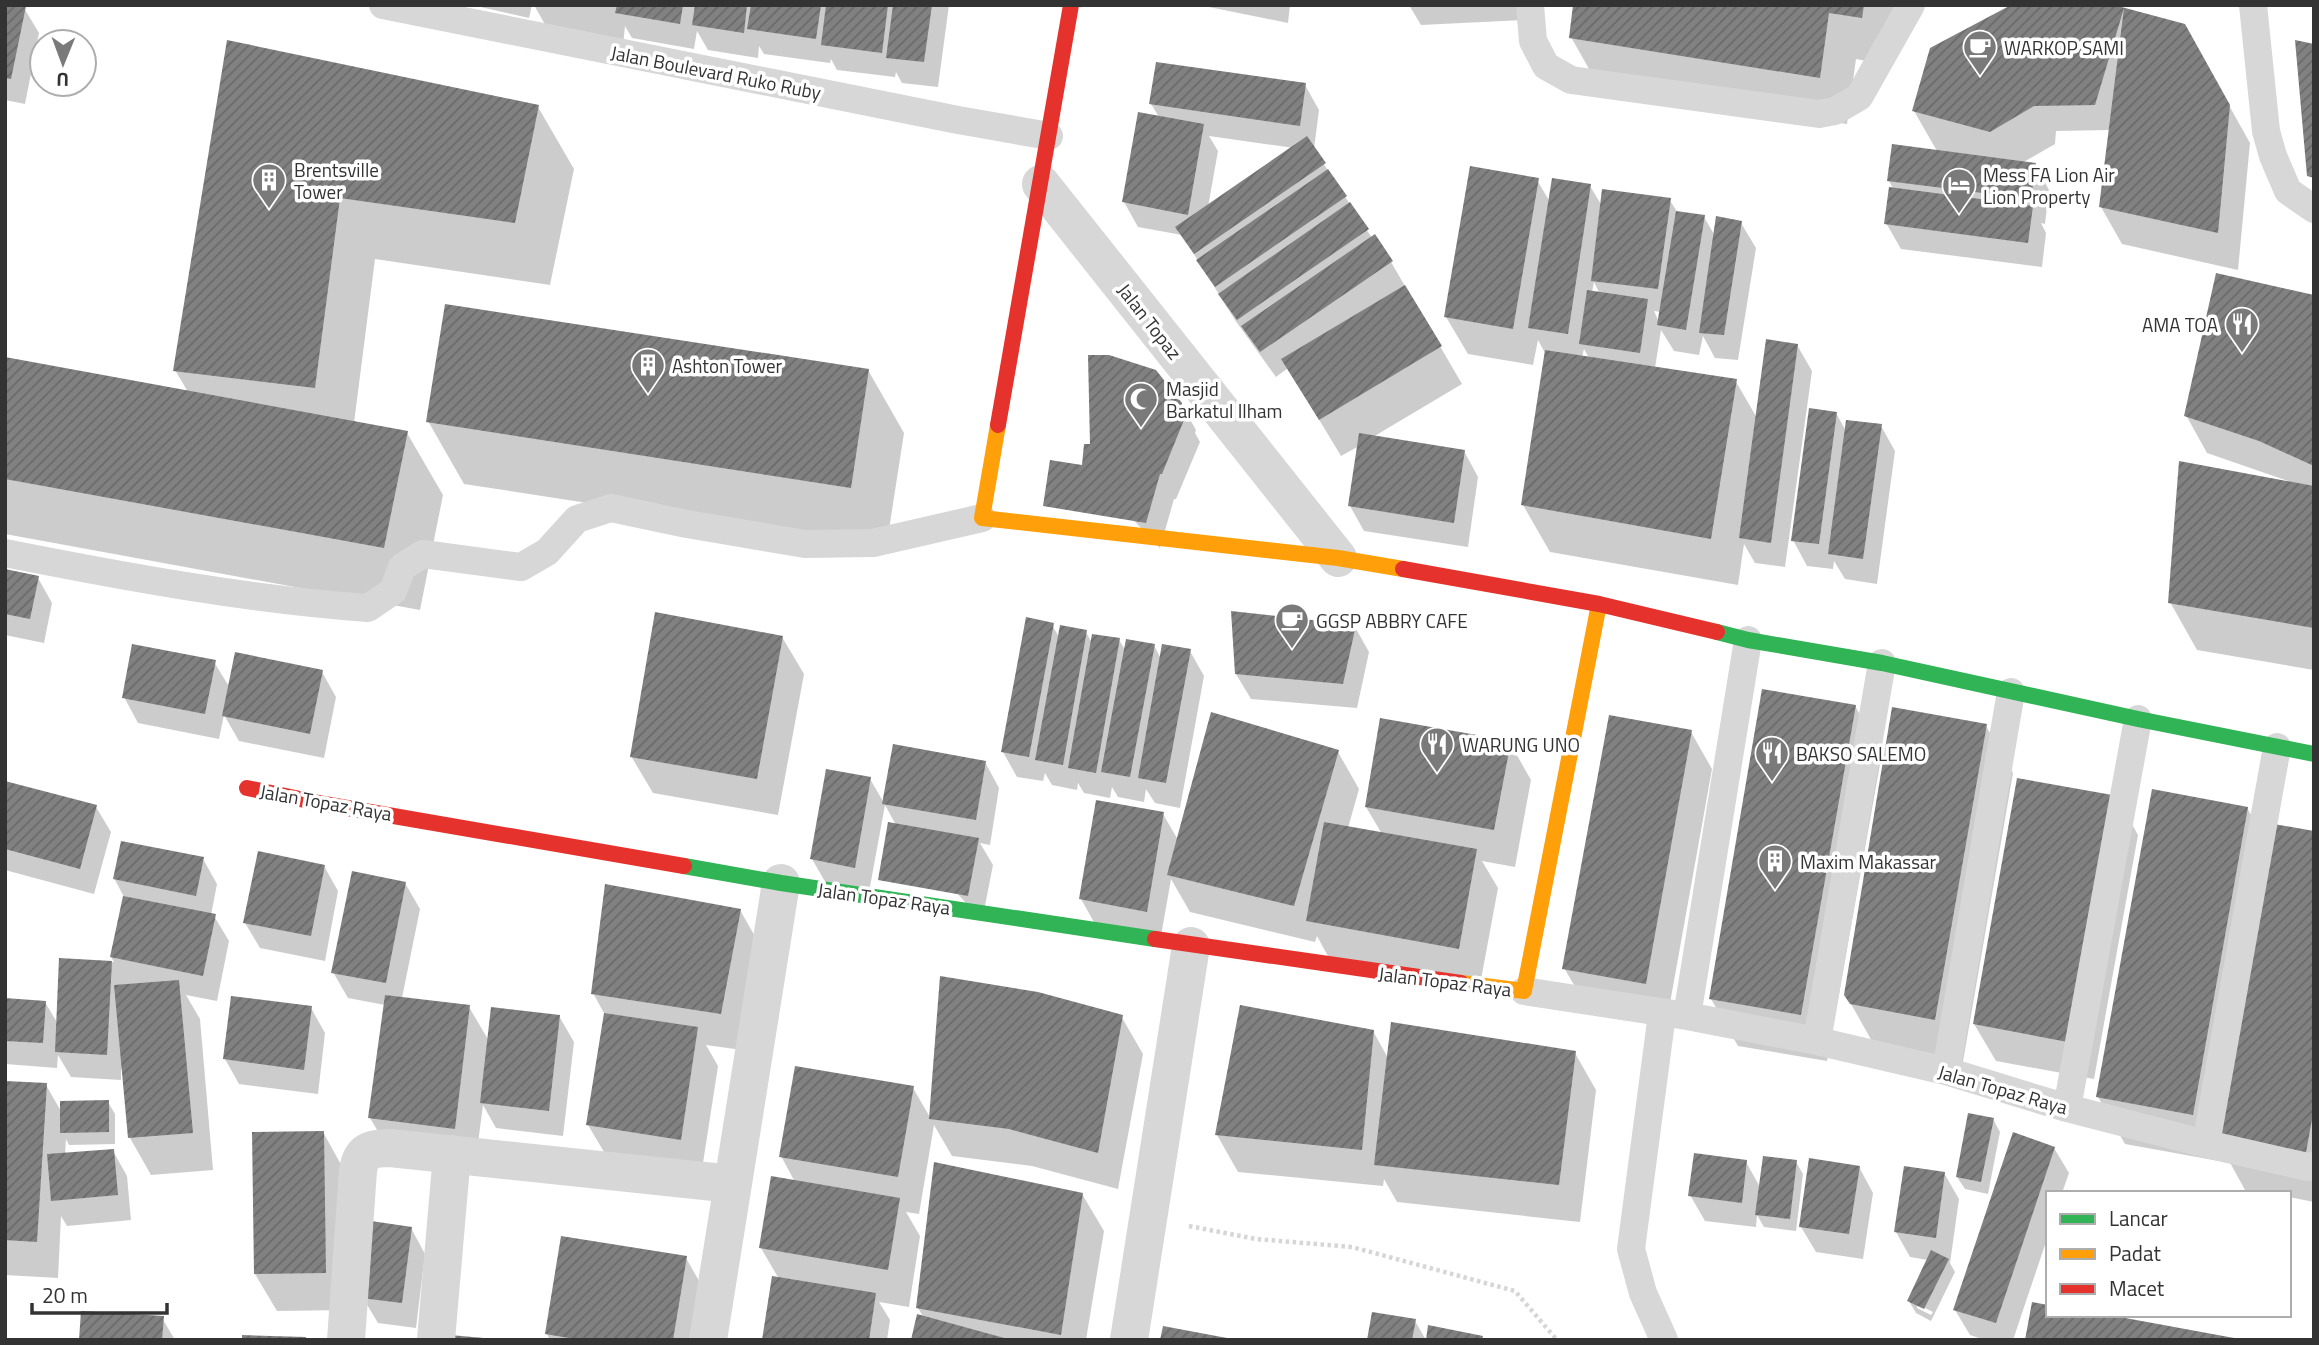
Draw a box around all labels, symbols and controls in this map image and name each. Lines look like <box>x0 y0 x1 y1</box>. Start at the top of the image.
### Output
north arrow <box>28 28 98 98</box>
cafe icon: WARKOP SAMI <box>1961 28 1999 77</box>
place label: WARKOP SAMI <box>2004 33 2124 62</box>
street label: Jalan Boulevard Ruko Ruby <box>608 37 824 107</box>
text: U <box>56 66 69 95</box>
place label: Brentsville Tower <box>294 155 379 206</box>
place label: Mess FA Lion Air Lion Property <box>1983 160 2115 211</box>
building icon: Brentsville Tower <box>250 161 288 210</box>
hotel icon: Mess FA Lion Air Lion Property <box>1940 166 1978 215</box>
street label: Jalan Topaz <box>1111 277 1189 365</box>
restaurant icon: AMA TOA <box>2223 305 2261 354</box>
place label: AMA TOA <box>2142 310 2218 339</box>
building icon: Ashton Tower <box>629 346 667 395</box>
place label: Ashton Tower <box>672 351 783 380</box>
place label: Masjid Barkatul Ilham <box>1166 374 1282 425</box>
mosque icon: Masjid Barkatul Ilham <box>1122 380 1160 429</box>
cafe icon: GGSP ABBRY CAFE <box>1273 601 1311 650</box>
place label: GGSP ABBRY CAFE <box>1316 606 1468 635</box>
restaurant icon: WARUNG UNO <box>1418 725 1456 774</box>
place label: WARUNG UNO <box>1462 730 1580 759</box>
restaurant icon: BAKSO SALEMO <box>1753 734 1791 783</box>
place label: BAKSO SALEMO <box>1796 739 1926 768</box>
street label: Jalan Topaz Raya <box>258 776 395 828</box>
building icon: Maxim Makassar <box>1756 842 1794 891</box>
place label: Maxim Makassar <box>1800 847 1937 876</box>
street label: Jalan Topaz Raya <box>816 874 953 922</box>
street label: Jalan Topaz Raya <box>1377 958 1514 1004</box>
street label: Jalan Topaz Raya <box>1935 1057 2072 1121</box>
legend <box>2046 1191 2291 1317</box>
text: Lancar <box>2109 1202 2168 1234</box>
text: Padat <box>2109 1237 2161 1269</box>
scale bar <box>32 1272 166 1316</box>
text: Macet <box>2109 1272 2165 1304</box>
text: 20 m <box>42 1279 88 1311</box>

